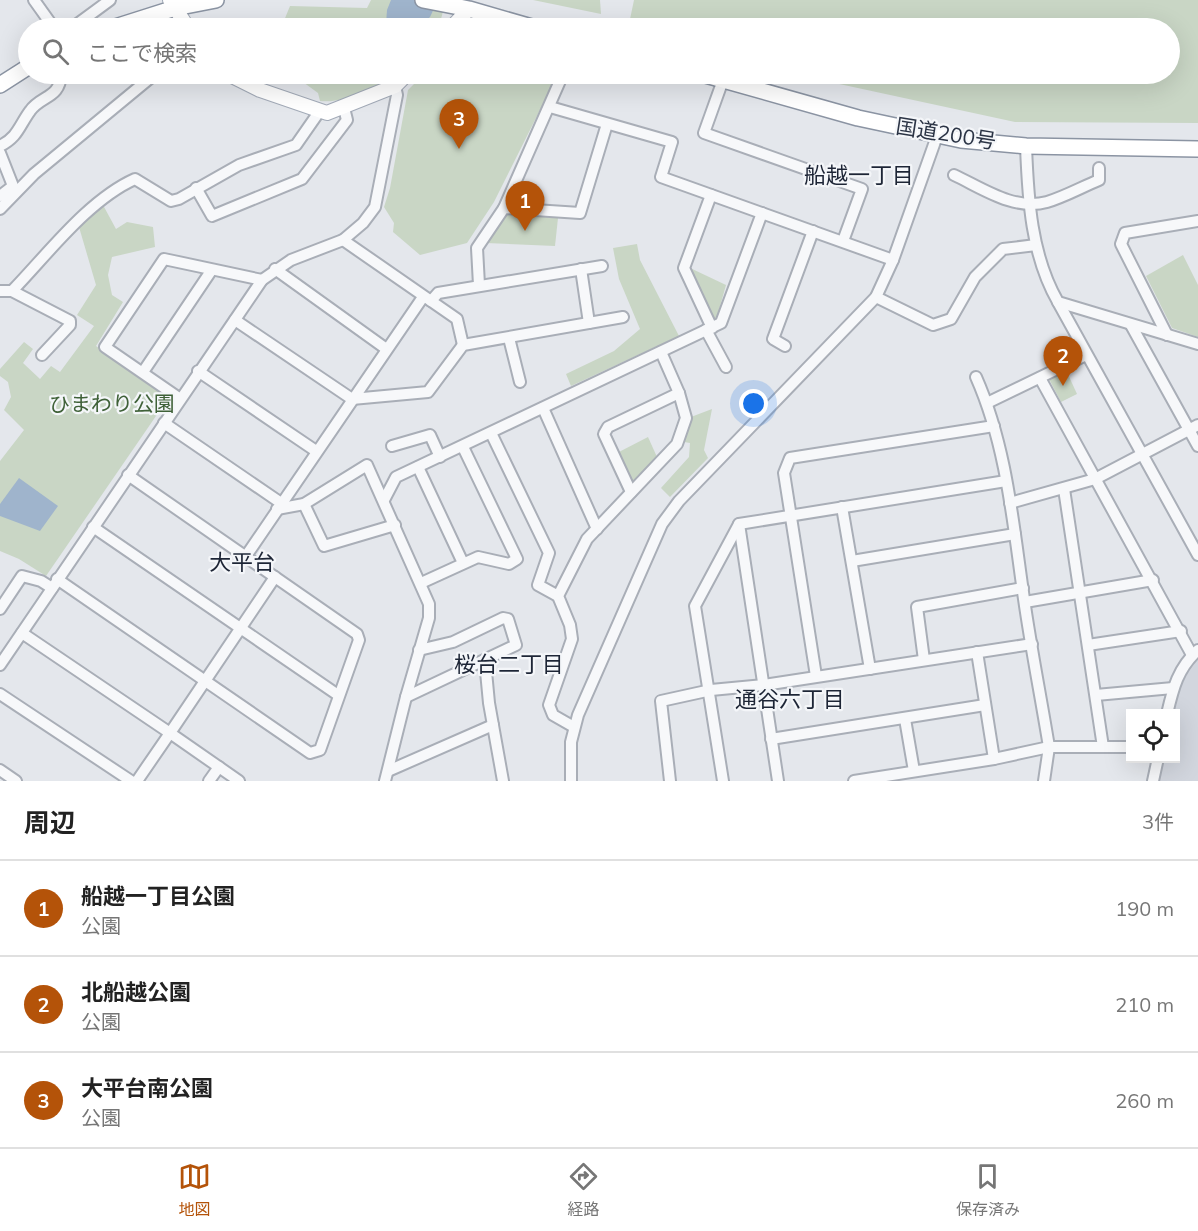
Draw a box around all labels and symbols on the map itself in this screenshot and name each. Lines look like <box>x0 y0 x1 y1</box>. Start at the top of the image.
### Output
pin: 3 <box>440 100 478 149</box>
street label: 国道200号 <box>894 112 998 154</box>
district label: 船越一丁目 <box>804 161 914 189</box>
pin: 1 <box>506 182 544 231</box>
pin: 2 <box>1044 336 1082 386</box>
your location <box>739 389 768 418</box>
park label: ひまわり公園 <box>49 390 175 416</box>
district label: 大平台 <box>209 548 275 576</box>
district label: 桜台二丁目 <box>454 650 564 678</box>
district label: 通谷六丁目 <box>735 685 845 713</box>

